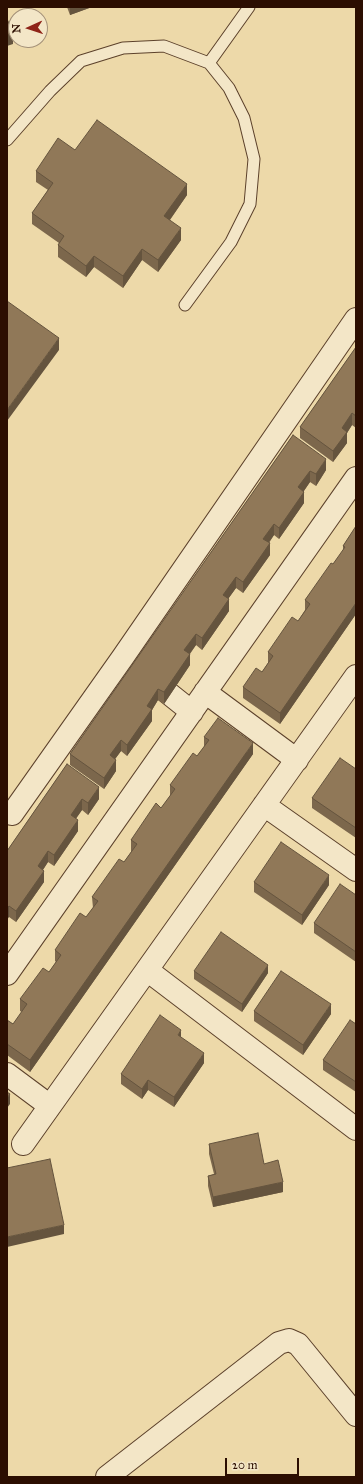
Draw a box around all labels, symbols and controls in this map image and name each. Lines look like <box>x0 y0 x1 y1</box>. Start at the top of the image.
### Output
north arrow <box>8 8 48 48</box>
text: N <box>10 24 23 34</box>
scale bar <box>227 1450 301 1476</box>
text: 20 m <box>232 1458 258 1472</box>

